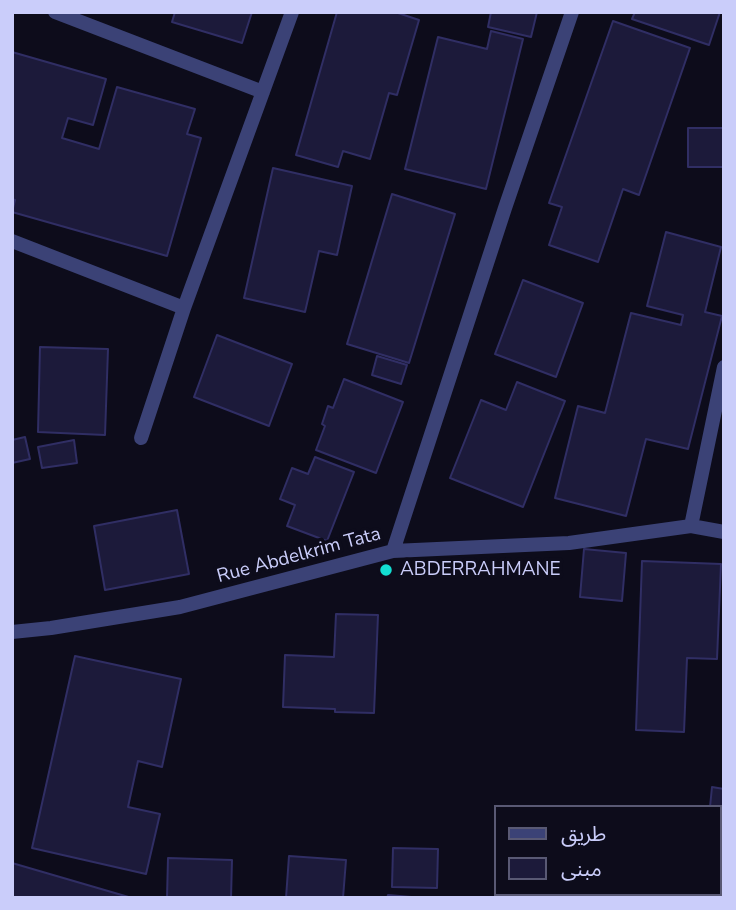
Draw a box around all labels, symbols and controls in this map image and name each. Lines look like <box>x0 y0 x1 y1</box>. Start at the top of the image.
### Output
street label: Rue Abdelkrim Tata <box>215 523 383 589</box>
place label: ABDERRAHMANE <box>400 559 561 581</box>
marker: ABDERRAHMANE <box>378 562 394 578</box>
legend <box>494 805 722 896</box>
text: طريق <box>561 820 606 848</box>
text: مبنى <box>561 855 602 883</box>

